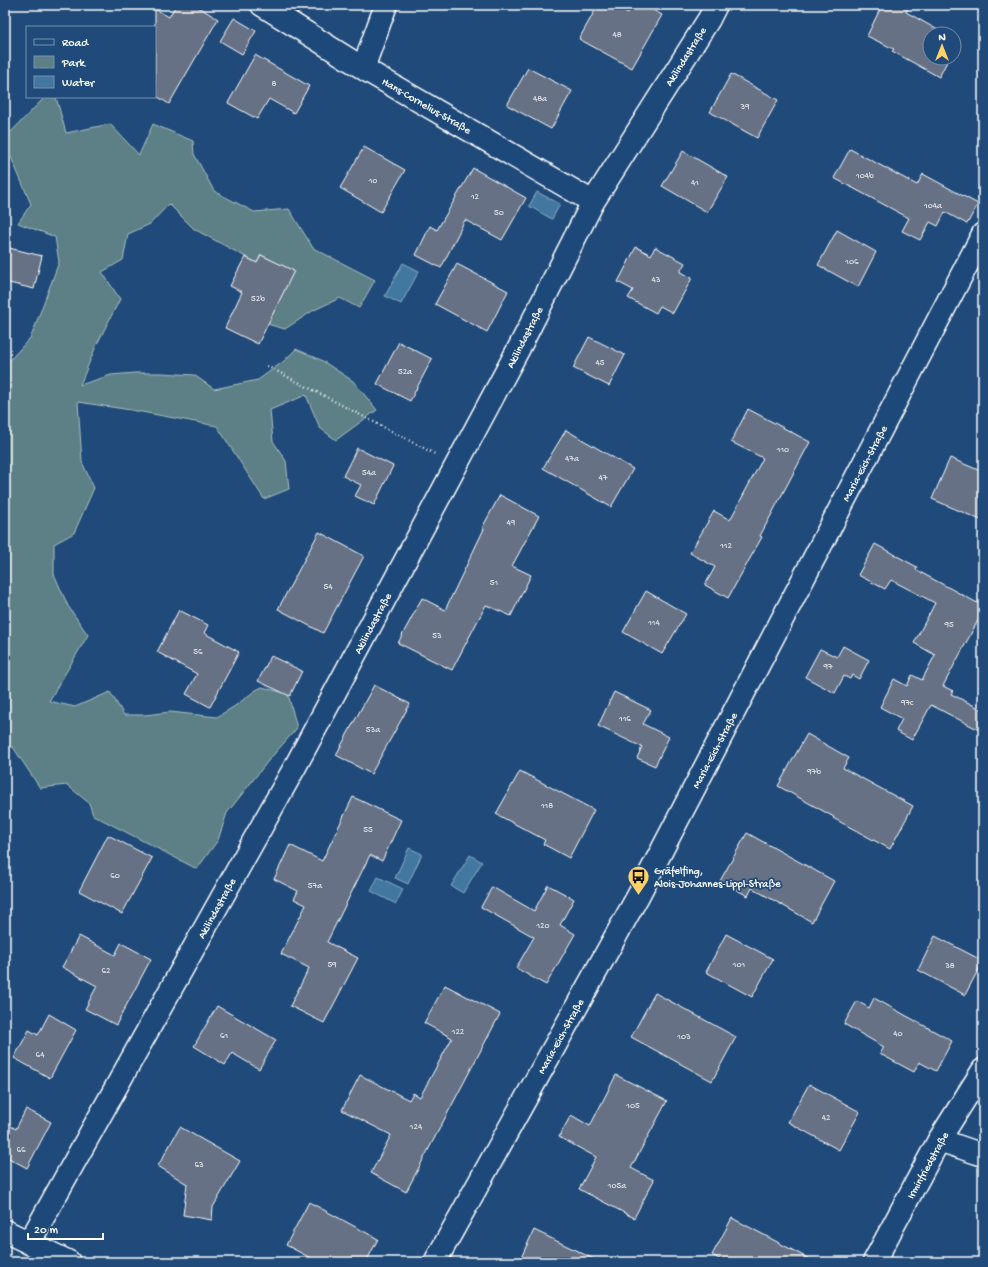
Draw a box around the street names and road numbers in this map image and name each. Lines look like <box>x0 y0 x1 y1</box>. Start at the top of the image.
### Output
street label: Akilindastraße <box>664 25 710 89</box>
street label: Hans-Cornelius-Straße <box>379 76 473 137</box>
street label: Akilindastraße <box>505 305 547 371</box>
street label: Maria-Eich-Straße <box>841 424 891 504</box>
street label: Akilindastraße <box>353 591 395 656</box>
street label: Maria-Eich-Straße <box>691 711 741 791</box>
street label: Akilindastraße <box>196 876 239 941</box>
street label: Maria-Eich-Straße <box>536 997 587 1077</box>
street label: Irminfriedstraße <box>905 1130 952 1202</box>

